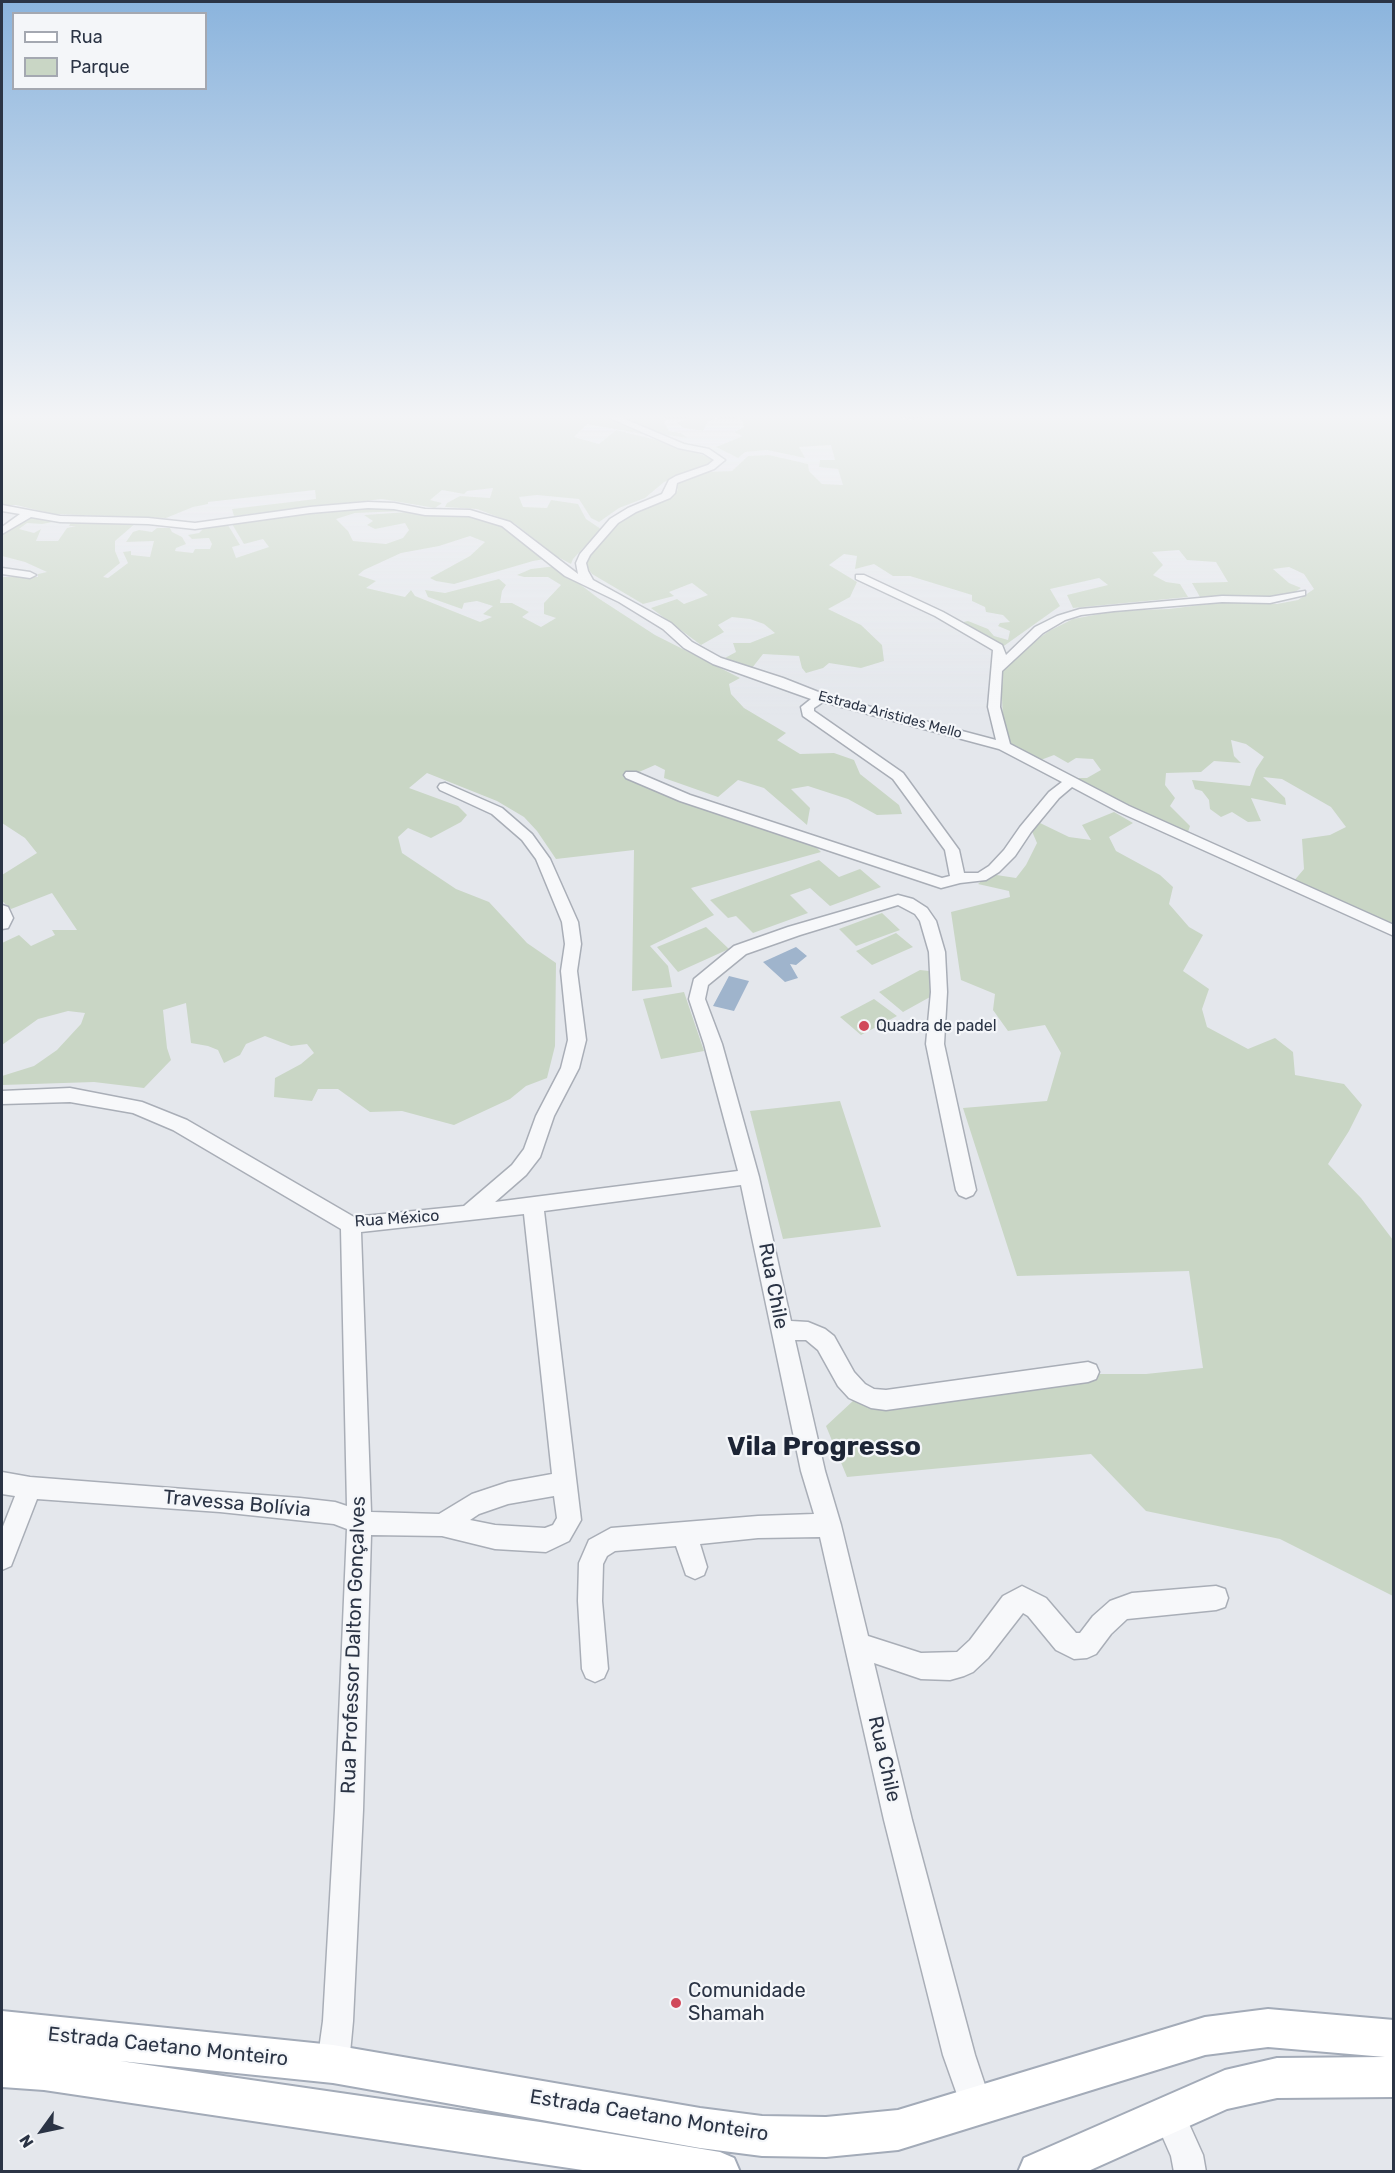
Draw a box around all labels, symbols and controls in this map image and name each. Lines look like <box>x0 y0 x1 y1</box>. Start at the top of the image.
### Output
legend <box>12 12 207 90</box>
text: Rua <box>70 26 103 48</box>
text: Parque <box>70 56 130 78</box>
street label: Estrada Aristides Mello <box>816 688 964 742</box>
place label: Quadra de padel <box>876 1016 997 1036</box>
marker: Quadra de padel <box>857 1019 871 1033</box>
street label: Rua México <box>354 1206 440 1232</box>
street label: Rua Chile <box>753 1241 793 1331</box>
district label: Vila Progresso <box>727 1431 921 1463</box>
street label: Travessa Bolívia <box>162 1486 312 1522</box>
street label: Rua Professor Dalton Gonçalves <box>337 1496 371 1794</box>
street label: Rua Chile <box>862 1714 906 1804</box>
place label: Comunidade Shamah <box>688 1979 806 2026</box>
marker: Comunidade Shamah <box>669 1996 683 2010</box>
street label: Estrada Caetano Monteiro <box>47 2022 289 2072</box>
street label: Estrada Caetano Monteiro <box>528 2085 770 2147</box>
north arrow <box>12 2101 72 2161</box>
text: N <box>15 2131 38 2151</box>

